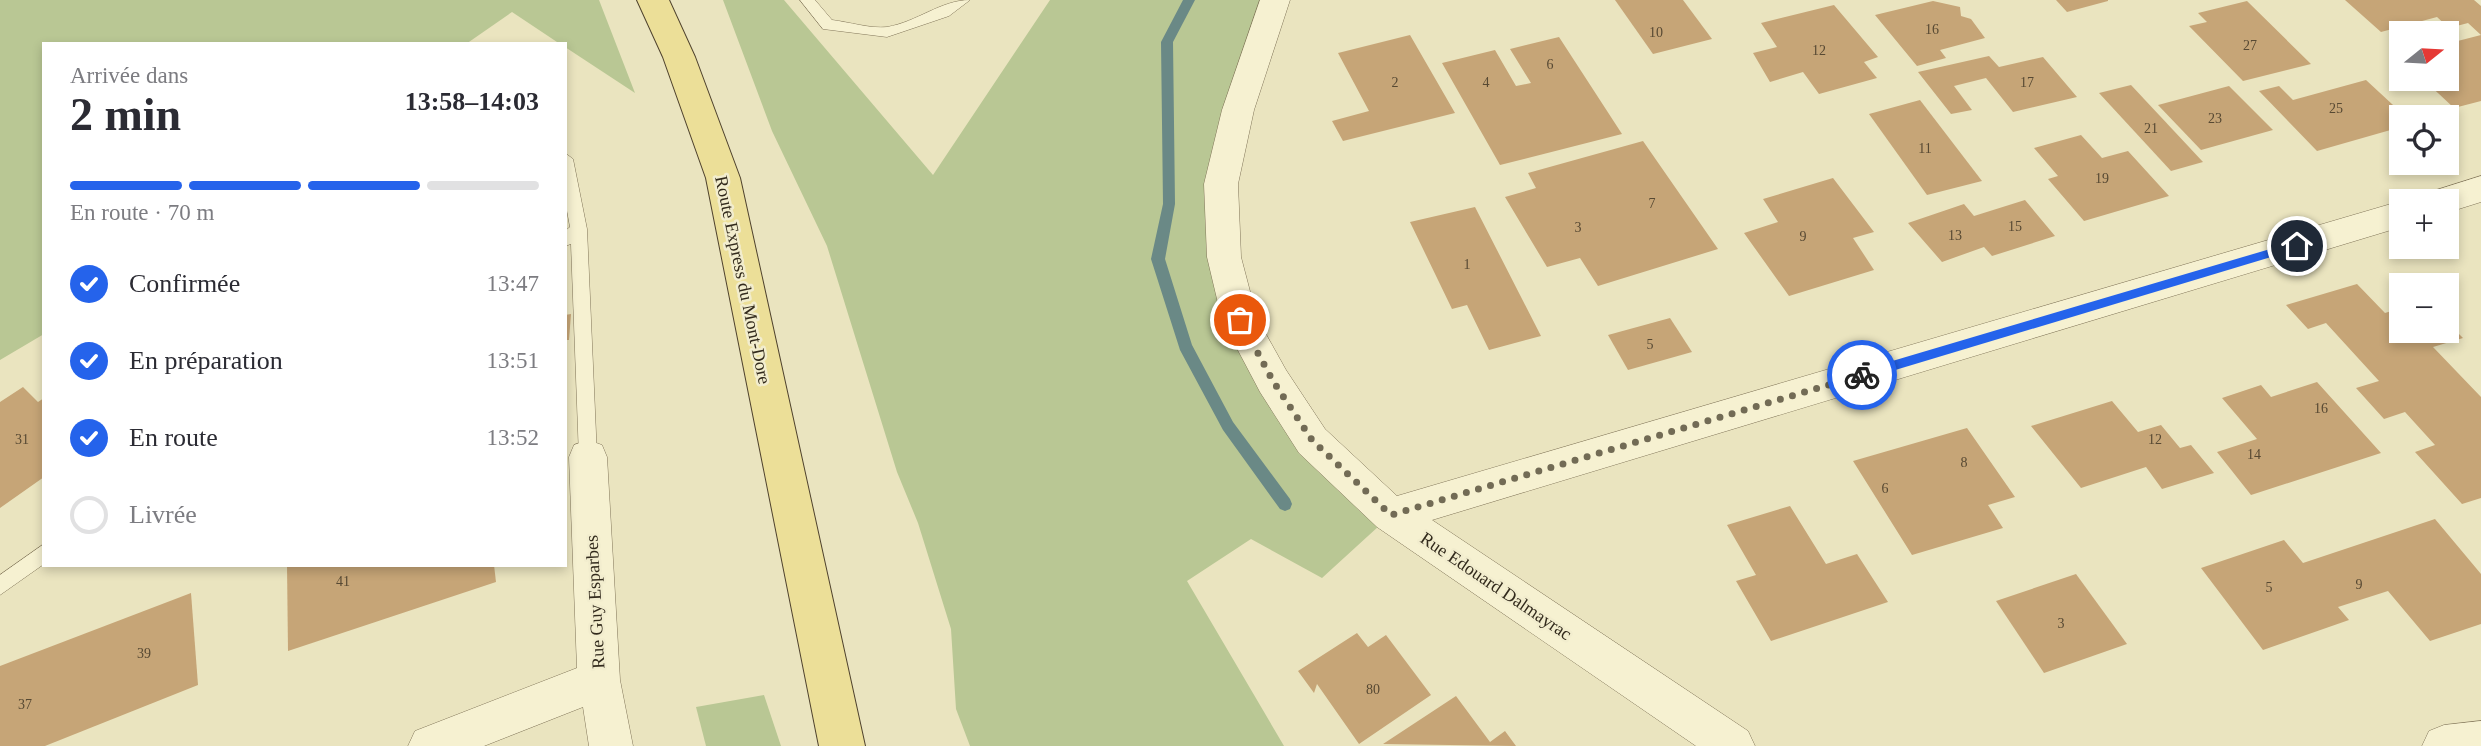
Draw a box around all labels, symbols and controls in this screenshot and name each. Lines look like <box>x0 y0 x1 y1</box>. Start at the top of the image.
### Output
north arrow <box>2389 21 2459 91</box>
map controls <box>2389 21 2459 343</box>
house number: 16 <box>1925 22 1939 37</box>
house number: 10 <box>1649 25 1663 40</box>
house number: 27 <box>2243 38 2257 53</box>
house number: 12 <box>1812 43 1826 58</box>
house number: 6 <box>1547 57 1554 72</box>
text: Arrivée dans <box>70 63 188 88</box>
house number: 2 <box>1392 75 1399 90</box>
house number: 4 <box>1483 75 1490 90</box>
house number: 17 <box>2020 75 2034 90</box>
text: 13:58–14:03 <box>405 87 539 116</box>
text: 2 min <box>70 89 181 140</box>
house number: 25 <box>2329 101 2343 116</box>
button: locate <box>2389 105 2459 175</box>
house number: 23 <box>2208 111 2222 126</box>
house number: 21 <box>2144 121 2158 136</box>
house number: 11 <box>1918 141 1932 156</box>
house number: 19 <box>2095 171 2109 186</box>
street label: Route Express du Mont-Dore <box>711 174 775 386</box>
button: + <box>2389 189 2459 259</box>
house number: 7 <box>1649 196 1656 211</box>
text: En route · 70 m <box>70 200 214 225</box>
pin <box>2267 216 2327 276</box>
house number: 15 <box>2008 219 2022 234</box>
house number: 3 <box>1575 220 1582 235</box>
icon: home <box>2278 227 2316 265</box>
house number: 13 <box>1948 228 1962 243</box>
house number: 9 <box>1800 229 1807 244</box>
house number: 1 <box>1464 257 1471 272</box>
icon: check <box>70 265 108 303</box>
text: Confirmée <box>129 269 240 298</box>
text: 13:47 <box>487 271 539 296</box>
button: − <box>2389 273 2459 343</box>
pin <box>1210 290 1270 350</box>
icon: bag <box>1221 301 1259 339</box>
house number: 5 <box>1647 337 1654 352</box>
courier <box>1827 340 1897 410</box>
icon: check <box>70 342 108 380</box>
text: En préparation <box>129 346 283 375</box>
text: 13:51 <box>487 348 539 373</box>
icon: bike <box>1843 356 1881 394</box>
house number: 16 <box>2314 401 2328 416</box>
icon: check <box>70 419 108 457</box>
text: En route <box>129 423 218 452</box>
text: 13:52 <box>487 425 539 450</box>
house number: 31 <box>15 432 29 447</box>
house number: 12 <box>2148 432 2162 447</box>
house number: 14 <box>2247 447 2261 462</box>
house number: 8 <box>1961 455 1968 470</box>
house number: 6 <box>1882 481 1889 496</box>
text: Livrée <box>129 500 197 529</box>
street label: Rue Edouard Dalmayrac <box>1417 528 1575 644</box>
street label: Rue Guy Esparbes <box>582 535 608 669</box>
house number: 41 <box>336 574 350 589</box>
house number: 9 <box>2356 577 2363 592</box>
house number: 5 <box>2266 580 2273 595</box>
house number: 3 <box>2058 616 2065 631</box>
house number: 39 <box>137 646 151 661</box>
house number: 80 <box>1366 682 1380 697</box>
house number: 37 <box>18 697 32 712</box>

